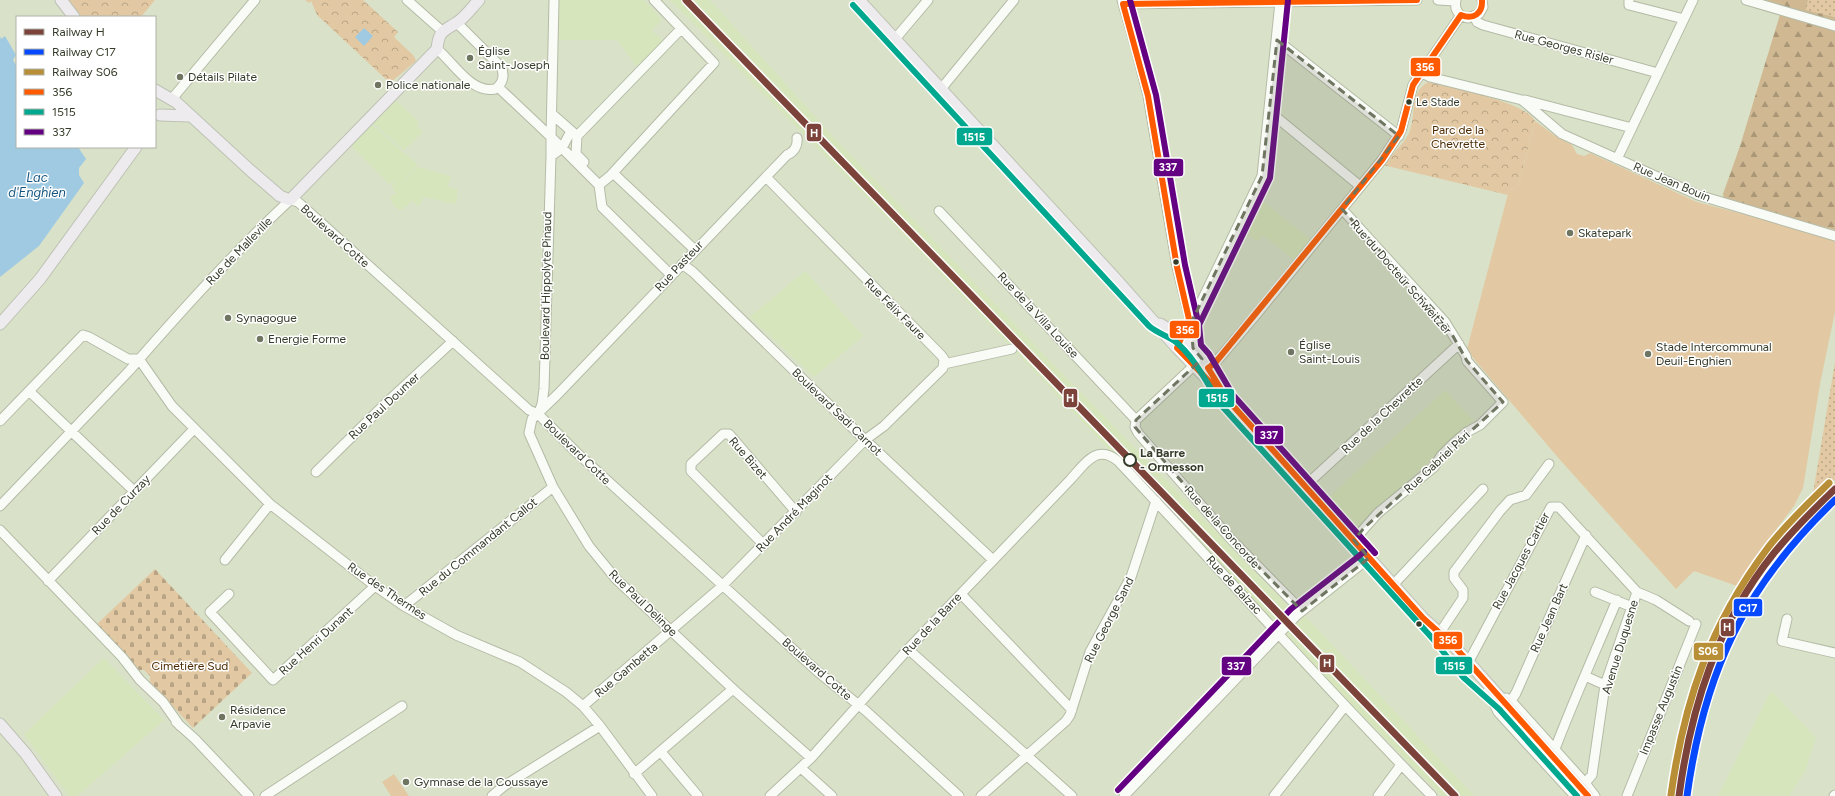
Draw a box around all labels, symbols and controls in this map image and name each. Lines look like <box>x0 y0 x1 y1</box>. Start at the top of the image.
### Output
legend <box>16 16 156 148</box>
text: Railway H <box>52 25 105 39</box>
street label: Rue Georges Risler <box>1513 27 1615 67</box>
place label: Église Saint-Joseph <box>478 44 550 72</box>
text: Railway C17 <box>52 45 116 59</box>
marker: Église Saint-Joseph <box>465 53 475 63</box>
line badge: 356 <box>1410 57 1441 77</box>
text: 356 <box>1416 61 1435 74</box>
text: Railway S06 <box>52 65 118 79</box>
place label: Détails Pilate <box>188 70 257 84</box>
marker: Détails Pilate <box>175 72 185 82</box>
place label: Police nationale <box>386 78 471 92</box>
marker: Police nationale <box>373 80 383 90</box>
text: 356 <box>52 85 72 99</box>
place label: Le Stade <box>1416 96 1459 109</box>
marker: Le Stade <box>1404 97 1414 107</box>
text: 1515 <box>52 105 76 119</box>
line badge: H <box>806 123 822 142</box>
park label: Parc de la Chevrette <box>1431 123 1486 151</box>
text: 337 <box>52 125 72 139</box>
text: H <box>810 127 818 140</box>
line badge: 1515 <box>956 127 993 146</box>
text: 1515 <box>963 131 985 144</box>
line badge: 337 <box>1153 158 1184 177</box>
street label: Rue Jean Bouin <box>1631 159 1713 205</box>
text: 337 <box>1159 161 1177 174</box>
water label: Lac d'Enghien <box>8 170 66 200</box>
street label: Boulevard Cotte <box>298 202 373 271</box>
street label: Boulevard Hippolyte Pinaud <box>538 212 554 360</box>
street label: Rue de Malleville <box>203 214 275 288</box>
street label: Rue du Docteur Schweitzer <box>1347 217 1455 337</box>
place label: Skatepark <box>1578 226 1632 240</box>
marker: Skatepark <box>1565 228 1575 238</box>
street label: Rue Pasteur <box>652 238 706 294</box>
unlabelled marker <box>1171 257 1181 267</box>
street label: Rue de la Villa Louise <box>995 269 1082 361</box>
street label: Rue Félix Faure <box>862 276 929 343</box>
place label: Synagogue <box>236 311 297 325</box>
marker: Synagogue <box>223 313 233 323</box>
line badge: 356 <box>1169 320 1200 339</box>
text: 356 <box>1176 324 1195 337</box>
place label: Energie Forme <box>268 332 346 346</box>
marker: Energie Forme <box>255 334 265 344</box>
place label: Église Saint-Louis <box>1299 338 1360 366</box>
place label: Stade Intercommunal Deuil-Enghien <box>1656 340 1772 368</box>
marker: Église Saint-Louis <box>1286 347 1296 357</box>
marker: Stade Intercommunal Deuil-Enghien <box>1643 349 1653 359</box>
street label: Boulevard Sadi Carnot <box>789 365 885 459</box>
street label: Rue Paul Doumer <box>346 370 422 442</box>
street label: Rue de la Chevrette <box>1338 373 1426 456</box>
line badge: H <box>1063 388 1078 408</box>
line badge: 1515 <box>1198 388 1235 408</box>
text: H <box>1066 392 1074 405</box>
text: 1515 <box>1206 392 1228 405</box>
street label: Boulevard Cotte <box>541 417 614 488</box>
line badge: 337 <box>1254 425 1284 445</box>
street label: Rue Gabriel Péri <box>1401 428 1473 496</box>
text: 337 <box>1260 429 1278 442</box>
street label: Rue Bizet <box>726 434 770 482</box>
place label: La Barre - Ormesson <box>1140 446 1204 474</box>
marker: La Barre - Ormesson <box>1123 453 1137 467</box>
street label: Rue André Maginot <box>753 471 835 555</box>
street label: Rue de Curzay <box>89 472 154 538</box>
street label: Rue de la Concorde <box>1182 483 1263 571</box>
street label: Rue du Commandant Callot <box>416 495 540 599</box>
street label: Rue Jacques Cartier <box>1489 510 1553 612</box>
street label: Rue de Balzac <box>1203 553 1265 618</box>
street label: Rue des Thermes <box>345 559 429 623</box>
street label: Rue Paul Delinge <box>606 567 680 639</box>
street label: Rue George Sand <box>1081 575 1137 665</box>
street label: Rue Jean Bart <box>1527 581 1571 655</box>
street label: Rue de la Barre <box>900 590 965 658</box>
street label: Avenue Duquesne <box>1599 598 1641 696</box>
line badge: C17 <box>1733 598 1763 617</box>
text: C17 <box>1739 602 1757 615</box>
street label: Rue Henri Dunant <box>276 604 356 678</box>
line badge: H <box>1720 618 1735 637</box>
unlabelled marker <box>1414 619 1424 629</box>
text: H <box>1723 621 1731 634</box>
line badge: 356 <box>1433 631 1463 650</box>
text: 356 <box>1439 634 1458 647</box>
street label: Boulevard Cotte <box>779 635 855 703</box>
street label: Rue Gambetta <box>592 640 660 700</box>
line badge: S06 <box>1693 642 1724 661</box>
text: S06 <box>1698 645 1719 658</box>
line badge: H <box>1319 654 1335 673</box>
line badge: 337 <box>1221 656 1252 676</box>
line badge: 1515 <box>1435 656 1473 675</box>
text: H <box>1323 657 1331 670</box>
park label: Cimetière Sud <box>152 659 228 673</box>
text: 337 <box>1227 660 1245 673</box>
text: 1515 <box>1443 660 1465 673</box>
street label: Impasse Augustin <box>1637 663 1685 757</box>
place label: Résidence Arpavie <box>230 703 286 731</box>
marker: Résidence Arpavie <box>217 712 227 722</box>
place label: Gymnase de la Coussaye <box>414 775 549 789</box>
marker: Gymnase de la Coussaye <box>401 777 411 787</box>

